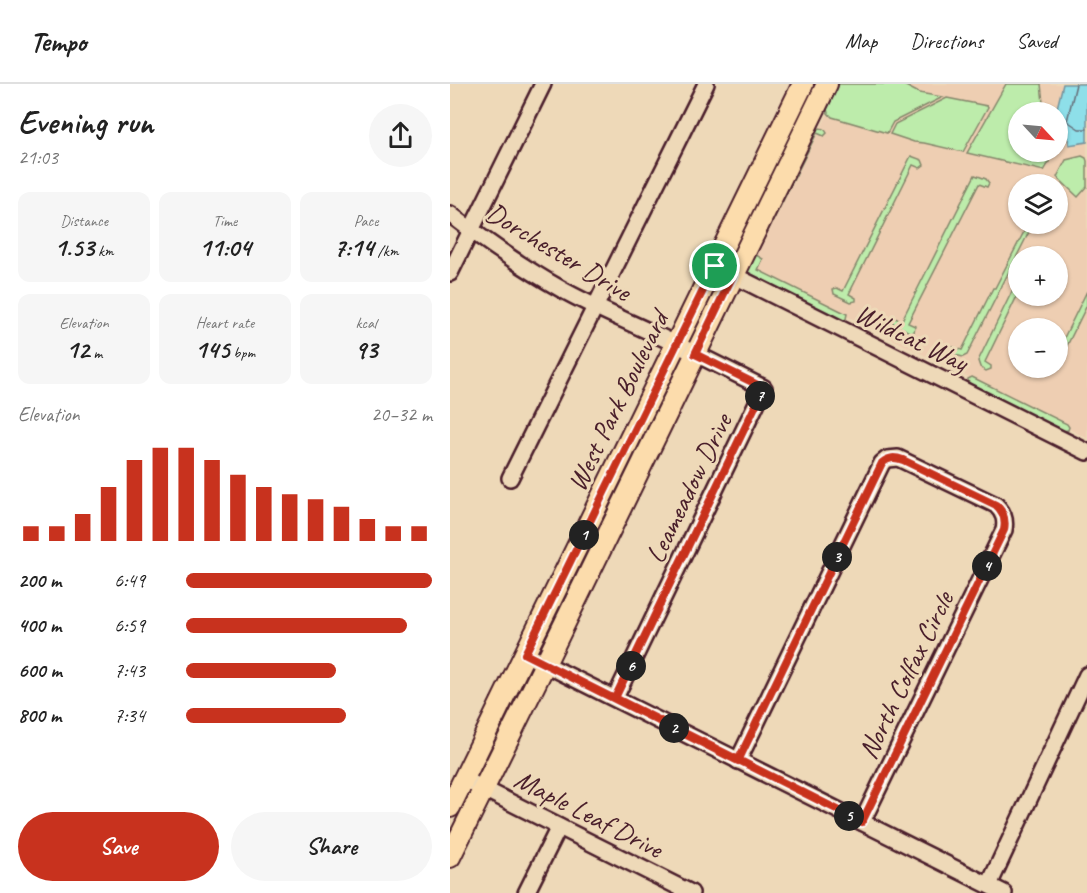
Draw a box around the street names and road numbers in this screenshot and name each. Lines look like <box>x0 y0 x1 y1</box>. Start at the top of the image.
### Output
street label: Dorchester Drive <box>480 194 639 309</box>
street label: Wildcat Way <box>850 295 976 381</box>
street label: West Park Boulevard <box>559 302 678 497</box>
street label: Leameadow Drive <box>637 406 740 568</box>
street label: North Colfax Circle <box>850 584 962 765</box>
street label: Maple Leaf Drive <box>509 761 670 867</box>

